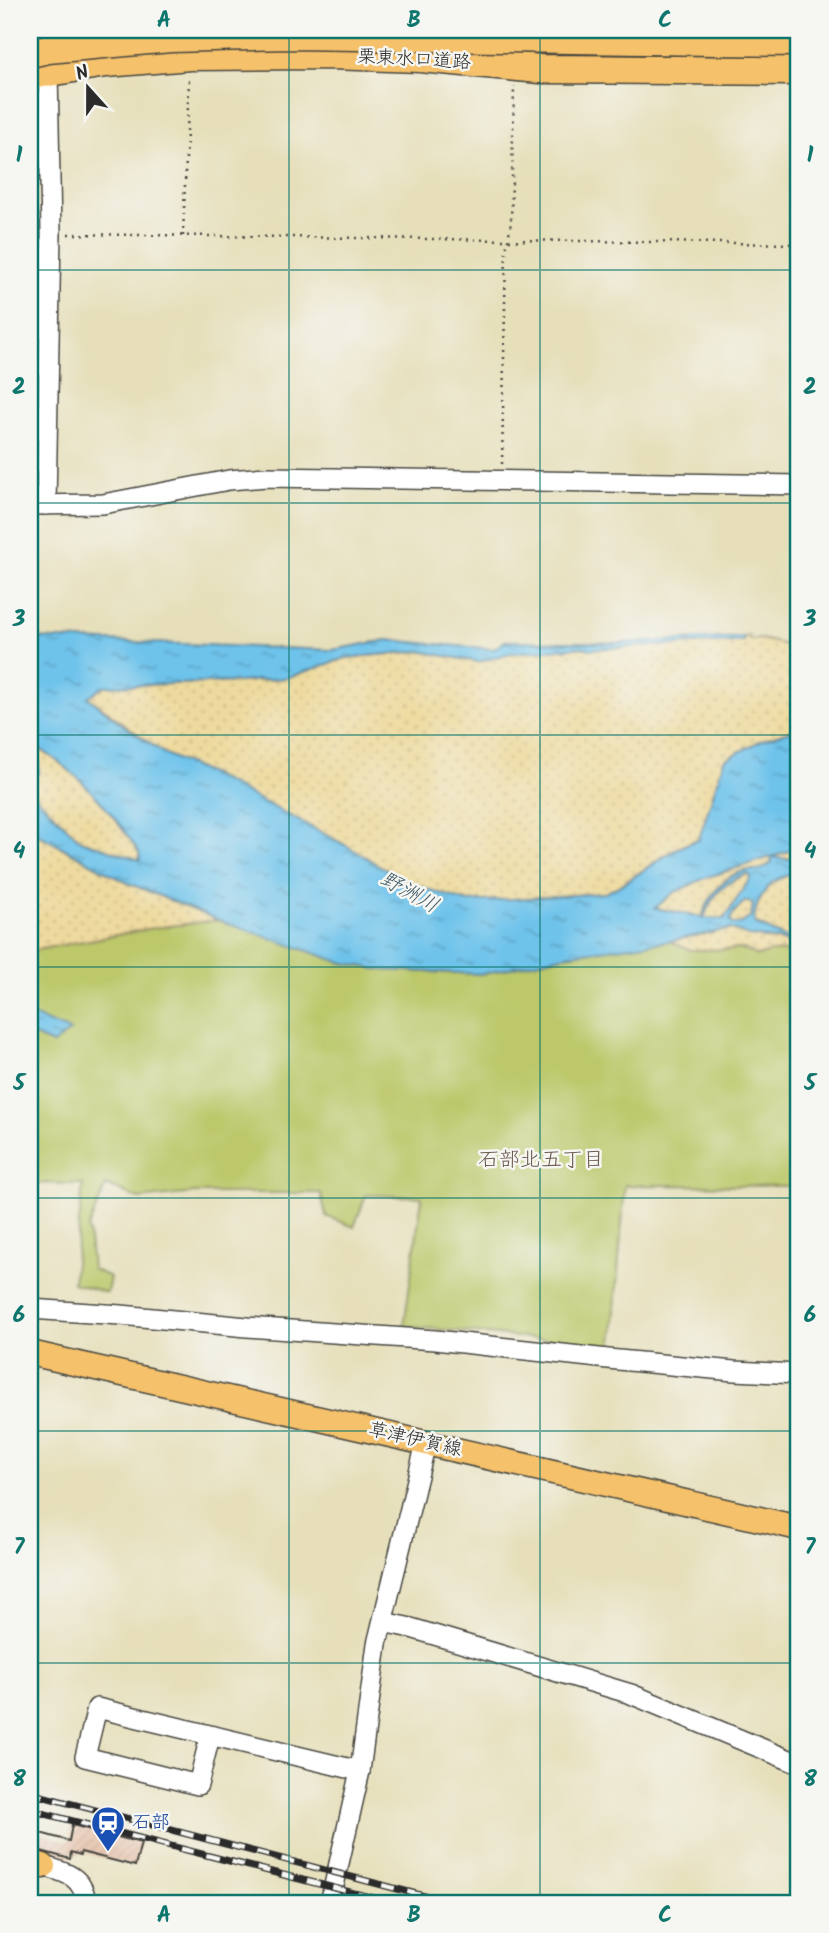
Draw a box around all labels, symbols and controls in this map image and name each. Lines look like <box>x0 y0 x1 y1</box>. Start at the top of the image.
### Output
text: A <box>157 3 171 39</box>
text: B <box>407 3 421 39</box>
text: C <box>658 3 672 39</box>
street label: 栗東水口道路 <box>356 42 472 78</box>
north arrow <box>52 52 122 122</box>
text: N <box>72 58 94 90</box>
text: 1 <box>16 138 23 174</box>
text: 1 <box>807 138 814 174</box>
text: 2 <box>12 370 26 406</box>
text: 2 <box>803 370 817 406</box>
text: 3 <box>12 602 26 638</box>
text: 3 <box>803 602 817 638</box>
text: 4 <box>13 834 26 870</box>
text: 4 <box>804 834 817 870</box>
water label: 野洲川 <box>373 863 445 923</box>
text: 5 <box>12 1066 27 1102</box>
text: 5 <box>803 1066 818 1102</box>
district label: 石部北五丁目 <box>478 1144 604 1177</box>
text: 6 <box>13 1298 25 1334</box>
text: 6 <box>804 1298 816 1334</box>
street label: 草津伊賀線 <box>365 1415 465 1465</box>
text: 7 <box>14 1530 26 1566</box>
text: 7 <box>805 1530 817 1566</box>
text: 8 <box>12 1762 26 1798</box>
text: 8 <box>803 1762 817 1798</box>
station icon: 石部 <box>89 1804 127 1853</box>
place label: 石部 <box>132 1808 170 1838</box>
text: A <box>157 1898 171 1933</box>
text: B <box>407 1898 421 1933</box>
text: C <box>658 1898 672 1933</box>

